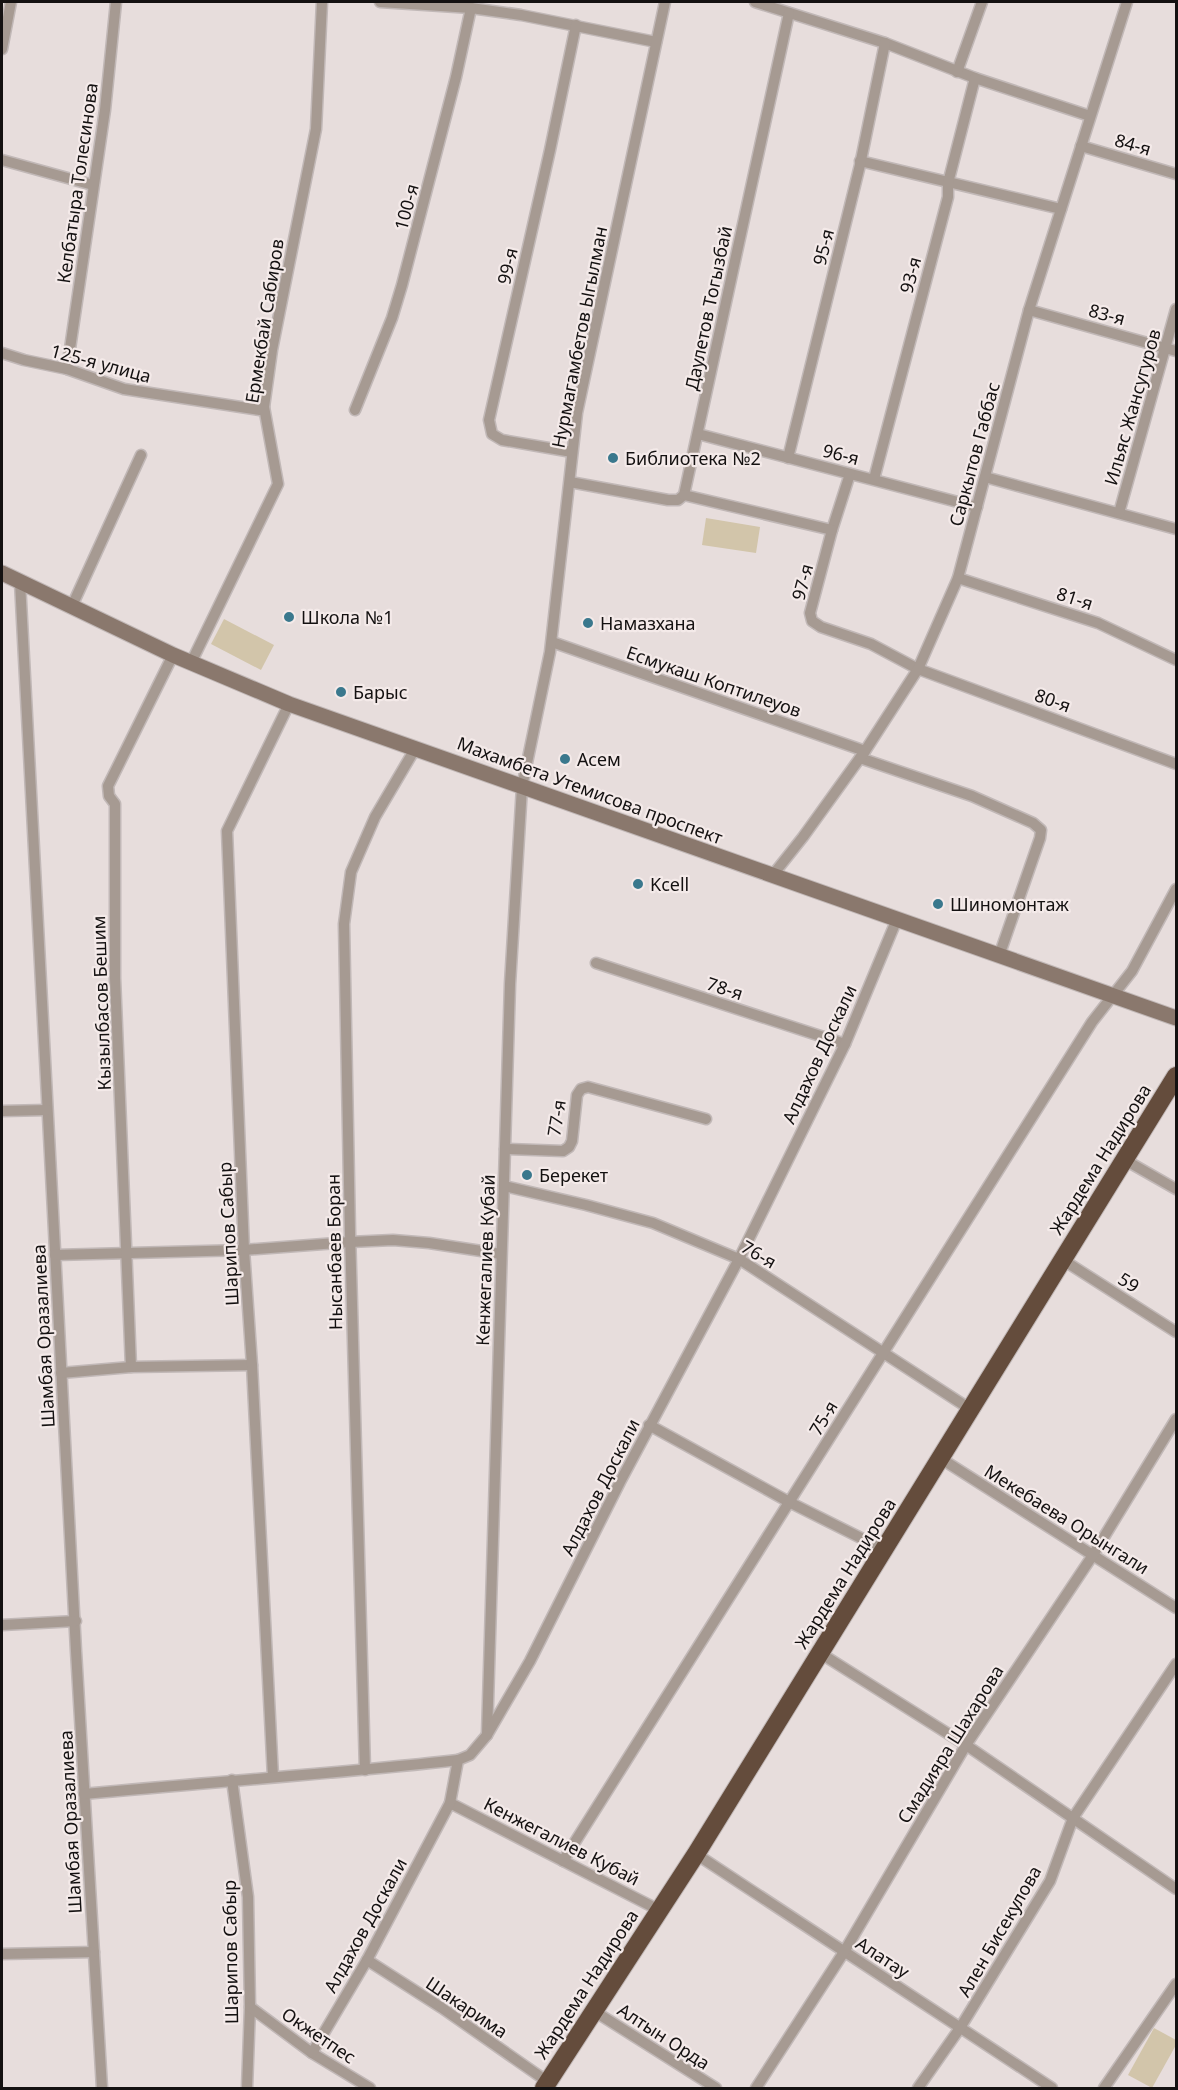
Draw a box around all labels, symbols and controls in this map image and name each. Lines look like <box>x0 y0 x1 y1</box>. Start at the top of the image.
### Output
street label: Келбатыра Толесинова <box>51 81 103 285</box>
street label: 84-я <box>1112 127 1154 161</box>
street label: 100-я <box>388 181 424 233</box>
street label: Нурмагамбетов Ыгылман <box>546 224 612 450</box>
street label: Даулетов Тогызбай <box>679 224 737 392</box>
street label: 95-я <box>807 226 839 268</box>
street label: Ермекбай Сабиров <box>239 237 289 405</box>
street label: 99-я <box>491 245 523 287</box>
street label: 93-я <box>894 254 926 296</box>
street label: 83-я <box>1086 298 1128 330</box>
street label: Ильяс Жансугуров <box>1098 326 1166 488</box>
street label: 125-я улица <box>48 338 154 388</box>
street label: Саркытов Габбас <box>943 379 1005 529</box>
street label: 96-я <box>820 438 862 470</box>
place label: Библиотека №2 <box>625 446 761 470</box>
marker: Библиотека №2 <box>606 451 620 465</box>
street label: 97-я <box>786 561 818 603</box>
street label: 81-я <box>1054 581 1096 615</box>
place label: Школа №1 <box>301 605 393 629</box>
marker: Школа №1 <box>282 610 296 624</box>
place label: Намазхана <box>600 611 696 635</box>
marker: Намазхана <box>581 616 595 630</box>
street label: Есмукаш Коптилеуов <box>623 640 805 722</box>
place label: Барыс <box>353 680 408 704</box>
street label: 80-я <box>1032 682 1074 718</box>
marker: Барыс <box>334 685 348 699</box>
street label: Махамбета Утемисова проспект <box>454 731 727 850</box>
place label: Асем <box>577 747 621 771</box>
marker: Асем <box>558 752 572 766</box>
place label: Kcell <box>650 872 689 896</box>
marker: Kcell <box>631 877 645 891</box>
place label: Шиномонтаж <box>950 892 1069 916</box>
marker: Шиномонтаж <box>931 897 945 911</box>
street label: Кызылбасов Бешим <box>86 915 116 1091</box>
street label: 78-я <box>704 971 746 1005</box>
street label: Алдахов Доскали <box>776 981 862 1127</box>
street label: Жардема Надирова <box>1044 1079 1156 1239</box>
street label: 77-я <box>541 1098 571 1138</box>
street label: Шарипов Сабыр <box>212 1161 244 1307</box>
place label: Берекет <box>539 1163 609 1187</box>
marker: Берекет <box>520 1168 534 1182</box>
street label: Нысанбаев Боран <box>321 1174 347 1330</box>
street label: Кенжегалиев Кубай <box>470 1174 500 1346</box>
street label: 76-я <box>737 1234 781 1274</box>
street label: Шамбая Оразалиева <box>26 1244 60 1428</box>
street label: 59 <box>1114 1266 1144 1298</box>
street label: 75-я <box>803 1396 843 1440</box>
street label: Алдахов Доскали <box>555 1414 645 1560</box>
street label: Мекебаева Орынгали <box>980 1459 1154 1579</box>
street label: Жардема Надирова <box>789 1493 901 1653</box>
street label: Смадияра Шахарова <box>891 1660 1009 1828</box>
street label: Шамбая Оразалиева <box>53 1730 87 1914</box>
street label: Кенжегалиев Кубай <box>480 1791 644 1891</box>
street label: Алдахов Доскали <box>318 1853 412 1997</box>
street label: Ален Бисекулова <box>952 1861 1046 2001</box>
street label: Шарипов Сабыр <box>217 1880 243 2024</box>
street label: Жардема Надирова <box>529 1905 643 2063</box>
street label: Алатау <box>852 1931 915 1984</box>
street label: Шакарима <box>421 1971 513 2043</box>
street label: Алтын Орда <box>613 1997 715 2075</box>
street label: Окжетпес <box>277 2001 361 2069</box>

